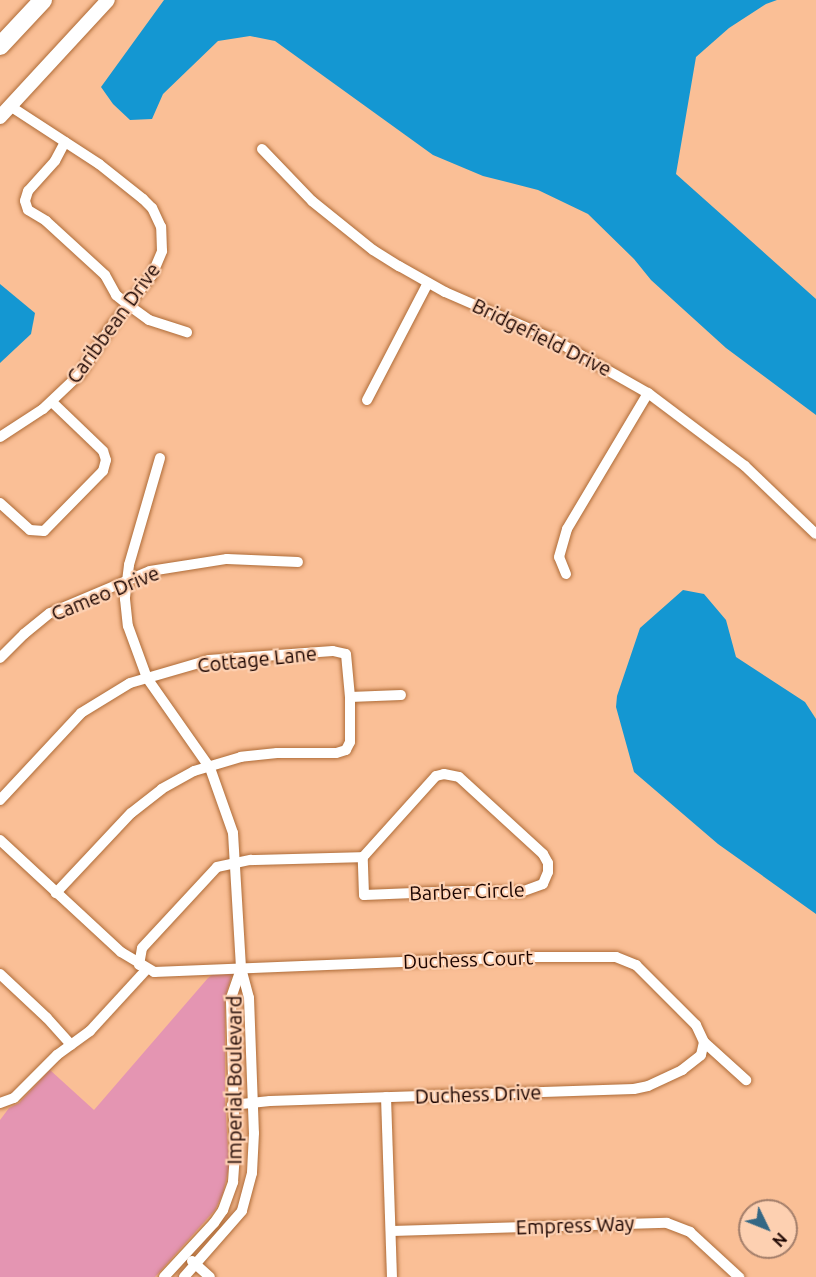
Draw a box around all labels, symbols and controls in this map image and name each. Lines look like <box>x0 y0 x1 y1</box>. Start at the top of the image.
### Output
street label: Caribbean Drive <box>61 258 165 388</box>
street label: Bridgefield Drive <box>469 293 615 381</box>
street label: Cameo Drive <box>47 560 163 626</box>
street label: Cottage Lane <box>196 641 318 677</box>
street label: Barber Circle <box>409 877 525 905</box>
street label: Duchess Court <box>403 945 533 973</box>
street label: Imperial Boulevard <box>222 995 246 1165</box>
street label: Duchess Drive <box>414 1080 542 1108</box>
north arrow <box>738 1199 798 1259</box>
street label: Empress Way <box>515 1211 635 1239</box>
text: N <box>769 1229 790 1250</box>

